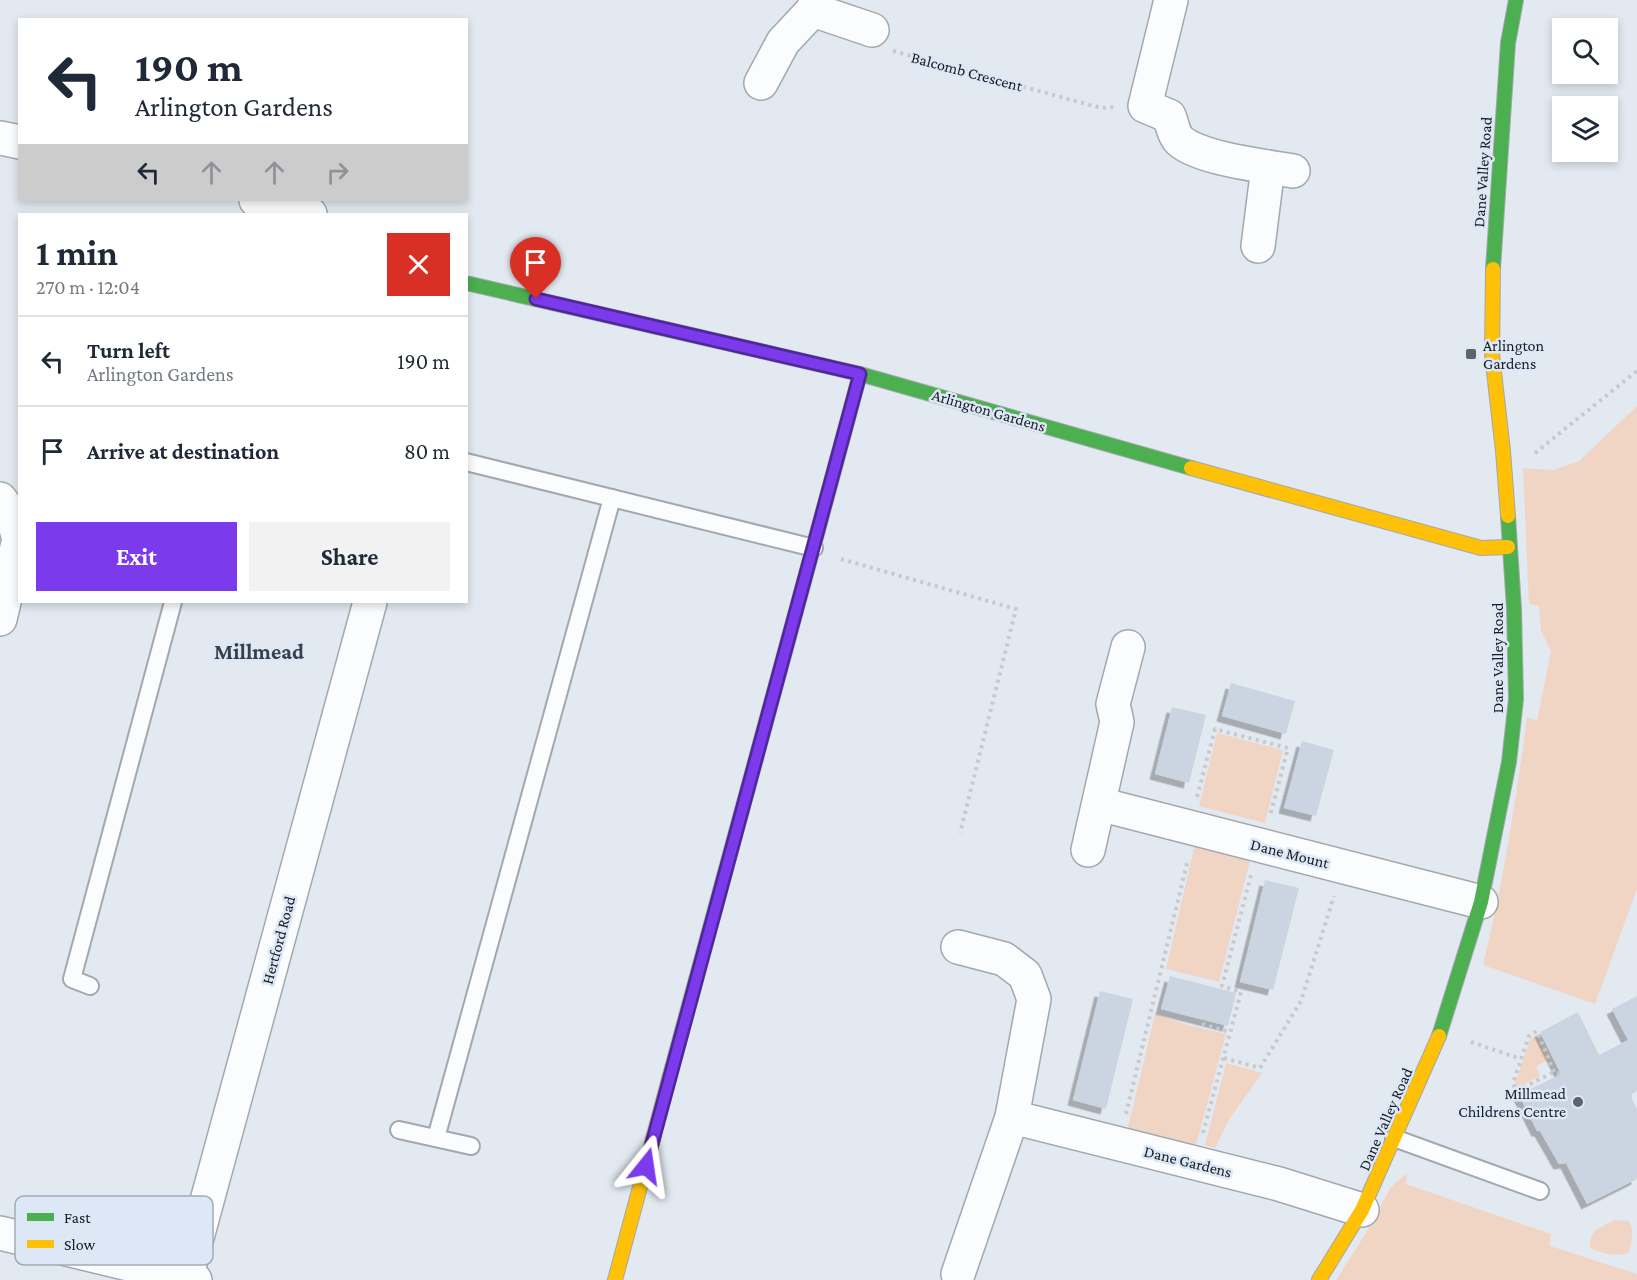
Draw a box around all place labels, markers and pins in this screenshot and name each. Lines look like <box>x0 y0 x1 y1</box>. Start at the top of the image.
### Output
pin <box>510 237 561 299</box>
place label: Arlington Gardens <box>1483 337 1545 372</box>
marker: Arlington Gardens <box>1464 347 1478 361</box>
place label: Millmead Childrens Centre <box>1458 1085 1567 1120</box>
marker: Millmead Childrens Centre <box>1571 1095 1585 1109</box>

